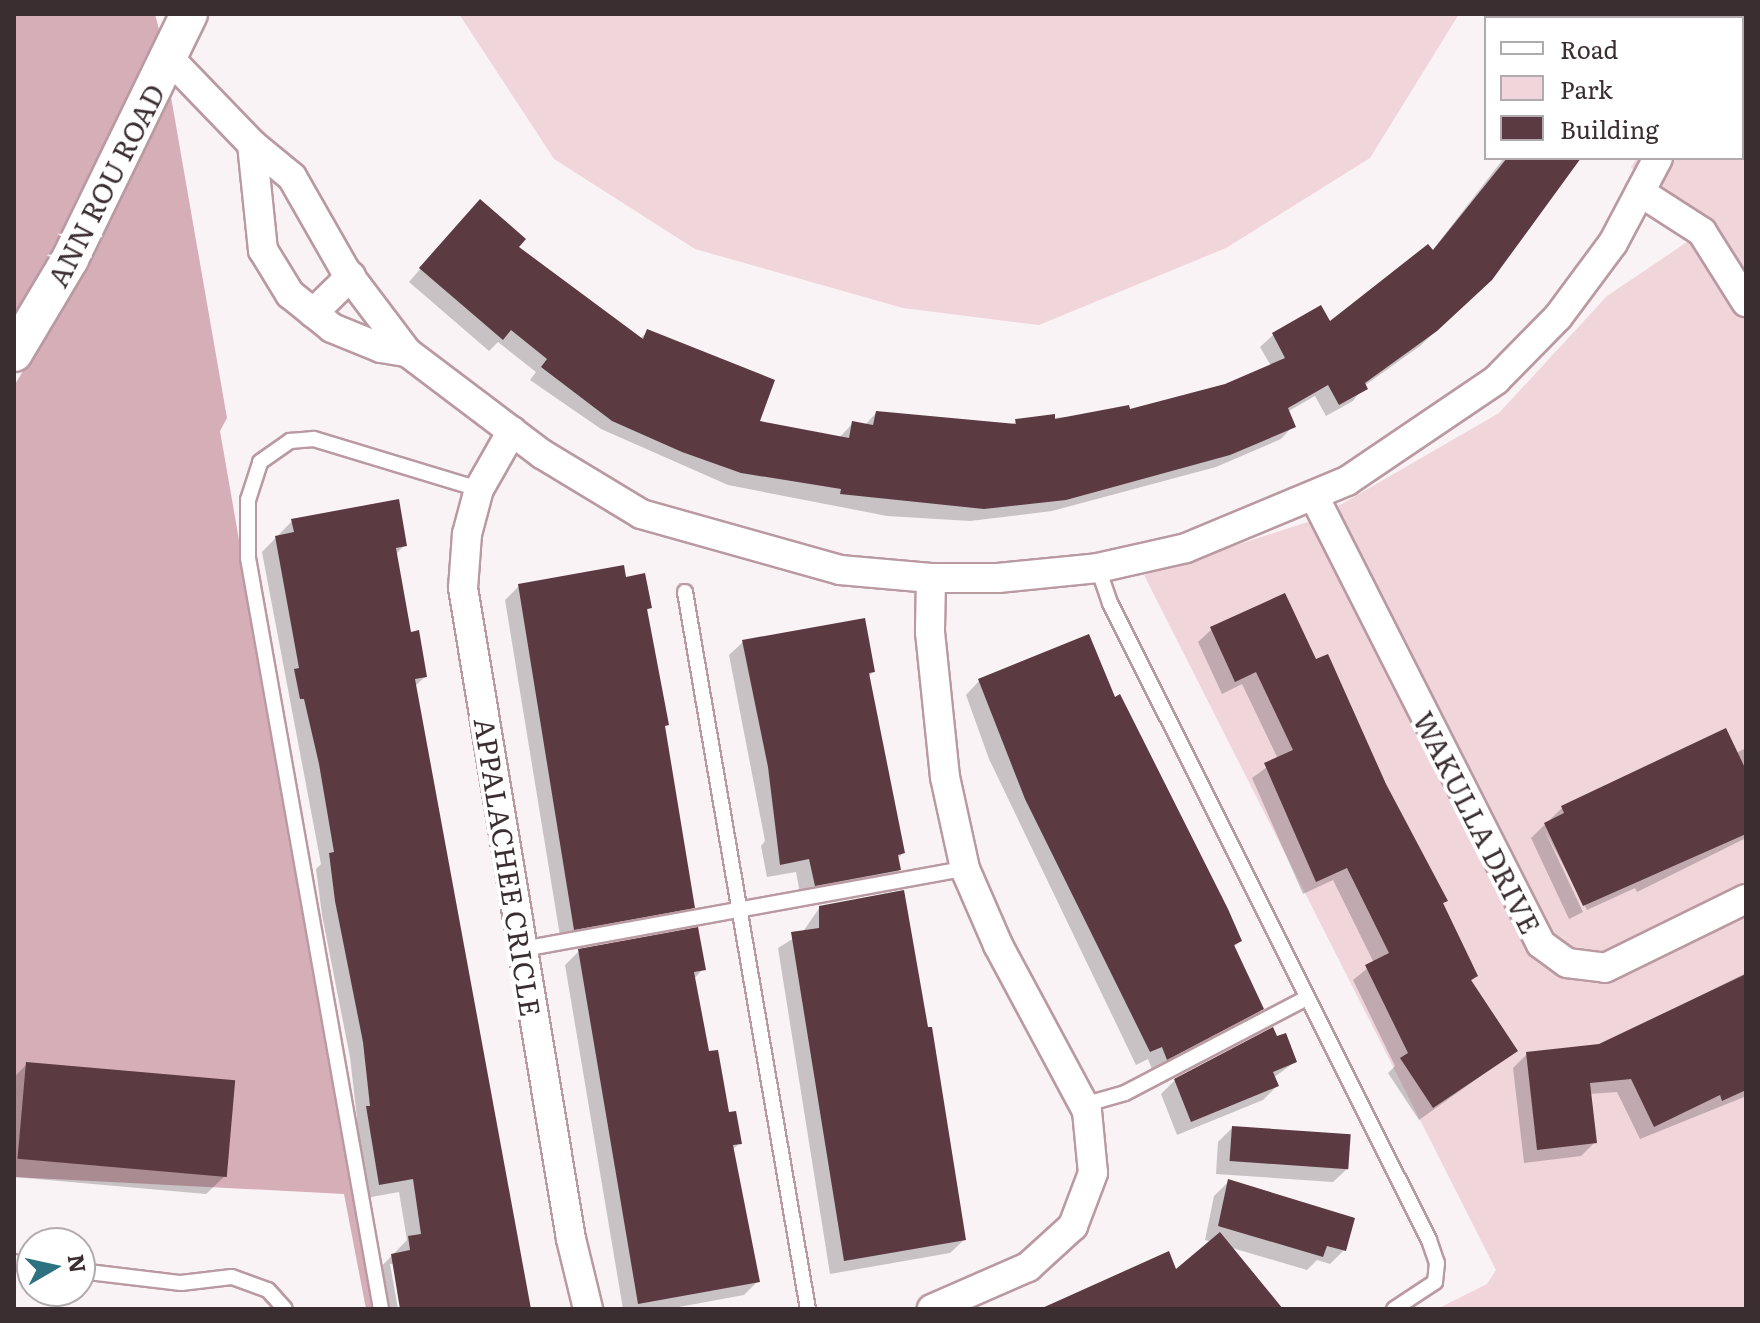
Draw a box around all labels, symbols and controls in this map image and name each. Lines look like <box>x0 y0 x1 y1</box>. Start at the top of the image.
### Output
legend <box>1484 16 1744 160</box>
text: Road <box>1560 31 1618 66</box>
text: Park <box>1560 71 1613 106</box>
street label: ANN ROU ROAD <box>39 78 171 292</box>
text: Building <box>1560 111 1659 146</box>
street label: WAKULLA DRIVE <box>1407 705 1549 939</box>
street label: APPALACHEE CRICLE <box>469 715 549 1019</box>
north arrow <box>16 1227 96 1307</box>
text: N <box>60 1252 96 1275</box>

